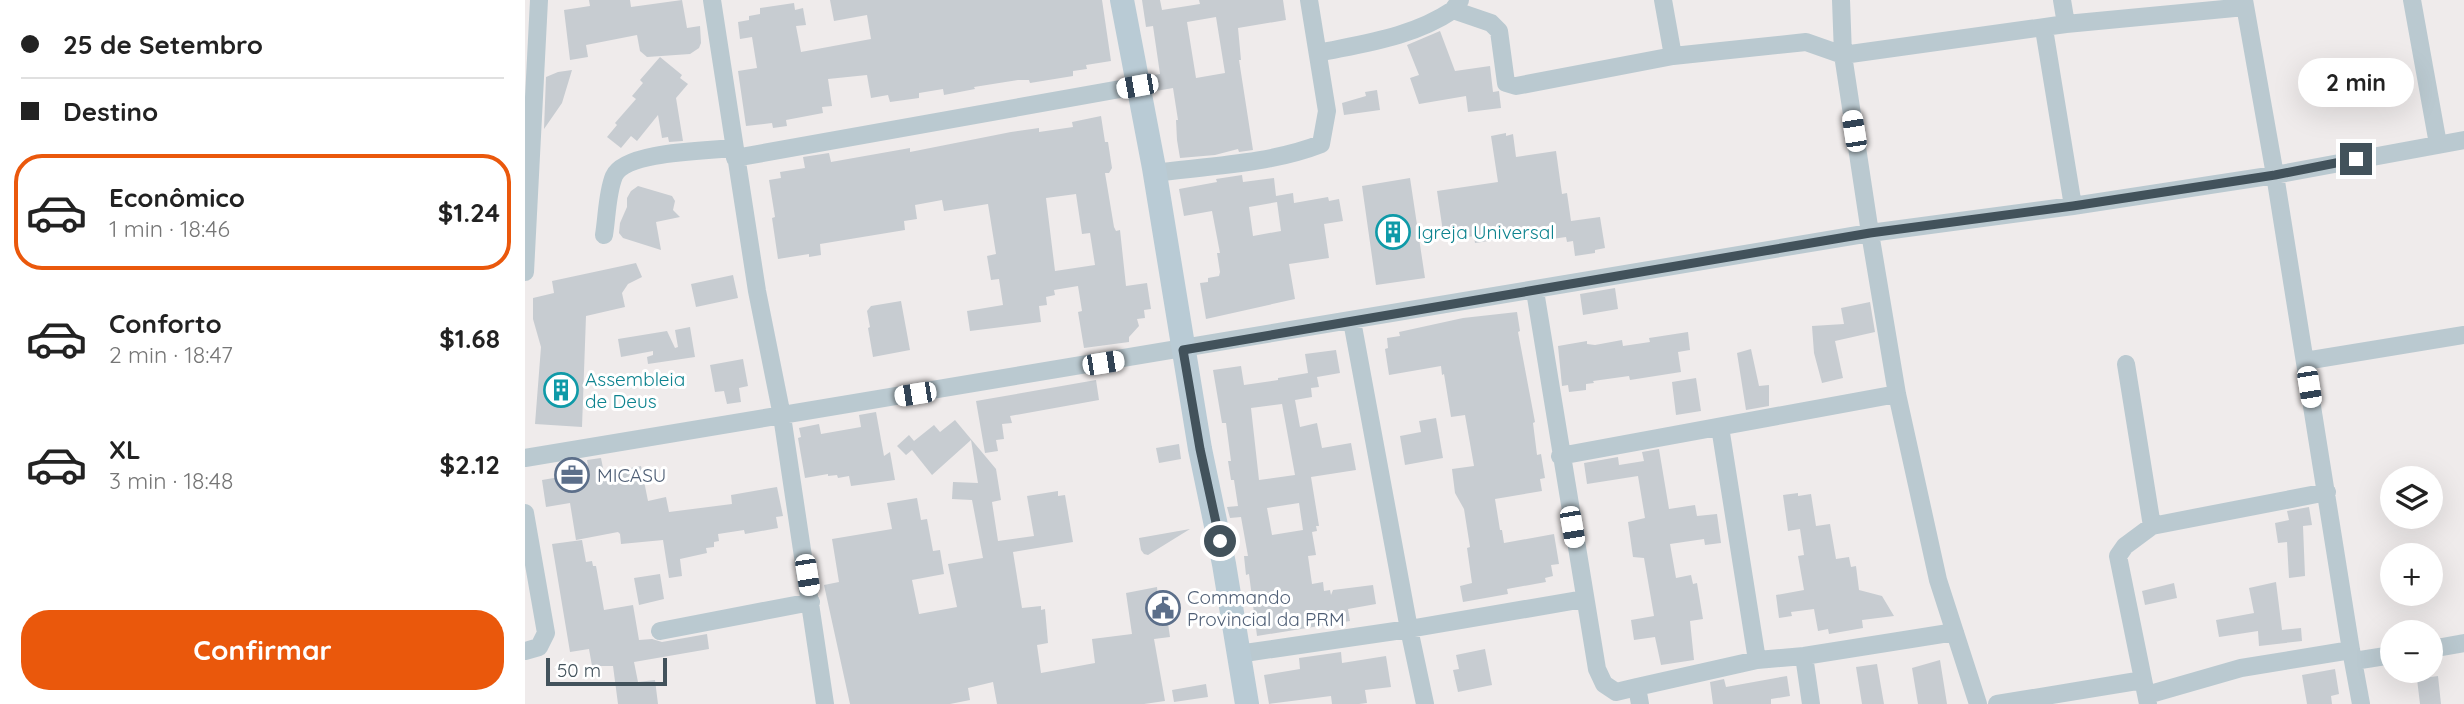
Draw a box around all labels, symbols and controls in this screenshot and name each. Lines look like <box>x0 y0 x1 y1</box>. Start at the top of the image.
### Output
text: 25 de Setembro <box>63 28 263 61</box>
callout: 2 min <box>2298 58 2414 106</box>
text: 2 min <box>2326 68 2386 97</box>
car <box>1115 72 1160 100</box>
text: Destino <box>63 95 158 128</box>
car <box>1841 109 1868 153</box>
route end <box>2340 143 2372 175</box>
icon: car <box>25 181 88 244</box>
text: Econômico <box>109 181 245 214</box>
text: $1.24 <box>438 196 500 229</box>
building icon: Igreja Universal <box>1374 213 1412 251</box>
text: 1 min · 18:46 <box>109 214 230 243</box>
place label: Igreja Universal <box>1417 220 1555 244</box>
icon: car <box>25 307 88 370</box>
text: Conforto <box>109 307 222 340</box>
text: $1.68 <box>439 322 500 355</box>
text: 2 min · 18:47 <box>109 340 233 369</box>
car <box>1081 349 1126 377</box>
car <box>2296 365 2323 409</box>
place label: Assembleia de Deus <box>585 367 685 413</box>
building icon: Assembleia de Deus <box>542 371 580 409</box>
car <box>893 380 938 408</box>
icon: car <box>25 433 88 496</box>
text: XL <box>109 433 141 466</box>
text: $2.12 <box>440 448 500 481</box>
office icon: MICASU <box>553 456 591 494</box>
place label: MICASU <box>597 463 666 487</box>
text: 3 min · 18:48 <box>109 466 233 495</box>
map controls <box>2380 466 2443 683</box>
button: layers <box>2380 466 2443 529</box>
car <box>1559 504 1586 550</box>
route start <box>1204 525 1236 557</box>
button: + <box>2380 543 2443 606</box>
car <box>794 553 821 597</box>
place label: Commando Provincial da PRM <box>1187 585 1345 631</box>
public building icon: Commando Provincial da PRM <box>1144 589 1182 627</box>
button: Confirmar <box>21 610 504 690</box>
button: − <box>2380 620 2443 683</box>
scale bar <box>546 655 667 687</box>
text: 50 m <box>557 658 601 682</box>

